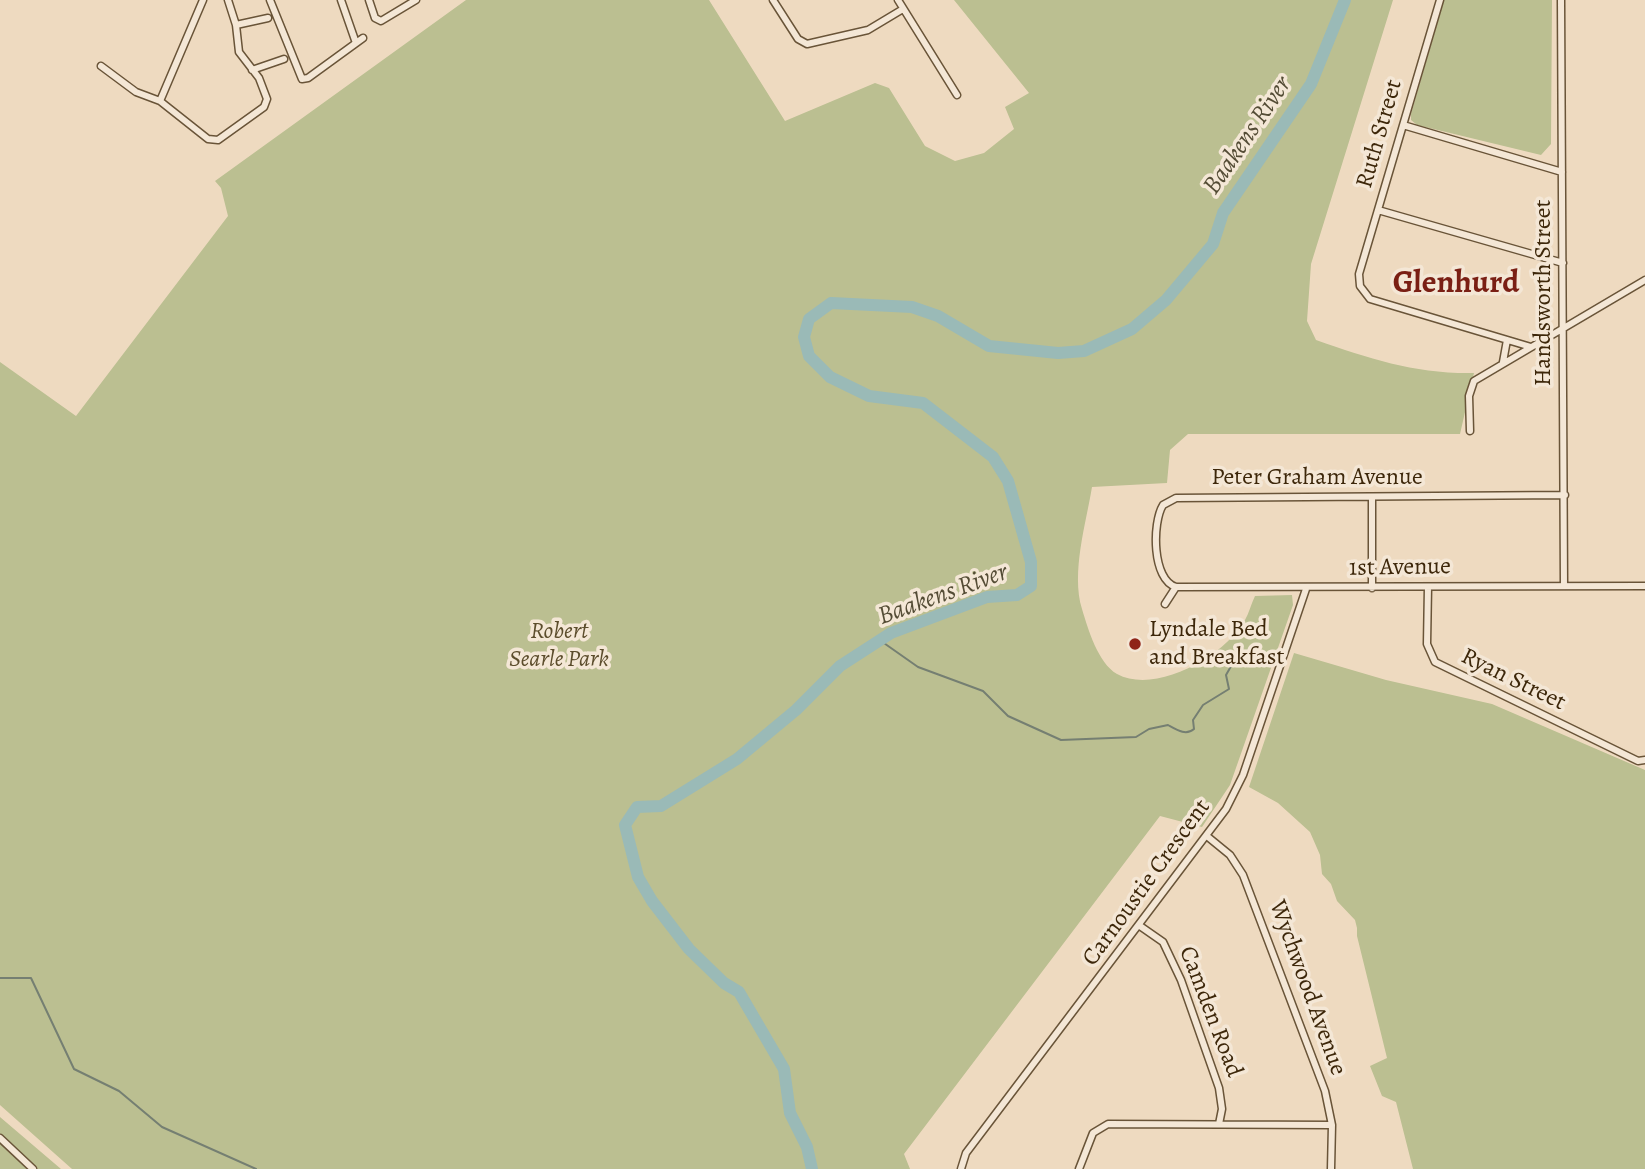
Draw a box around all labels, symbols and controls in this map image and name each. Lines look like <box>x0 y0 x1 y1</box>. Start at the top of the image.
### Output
water label: Baakens River <box>1197 71 1299 201</box>
street label: Ruth Street <box>1351 76 1409 192</box>
street label: Handsworth Street <box>1530 200 1558 386</box>
district label: Glenhurd <box>1393 265 1519 303</box>
street label: Peter Graham Avenue <box>1211 464 1423 492</box>
street label: 1st Avenue <box>1349 553 1451 583</box>
water label: Baakens River <box>874 557 1012 633</box>
place label: Lyndale Bed and Breakfast <box>1149 616 1284 672</box>
park label: Robert Searle Park <box>509 618 609 674</box>
marker: Lyndale Bed and Breakfast <box>1127 636 1143 652</box>
street label: Ryan Street <box>1456 642 1570 718</box>
street label: Carnoustie Crescent <box>1077 794 1217 972</box>
street label: Wychwood Avenue <box>1262 897 1352 1079</box>
street label: Camden Road <box>1172 943 1248 1081</box>

